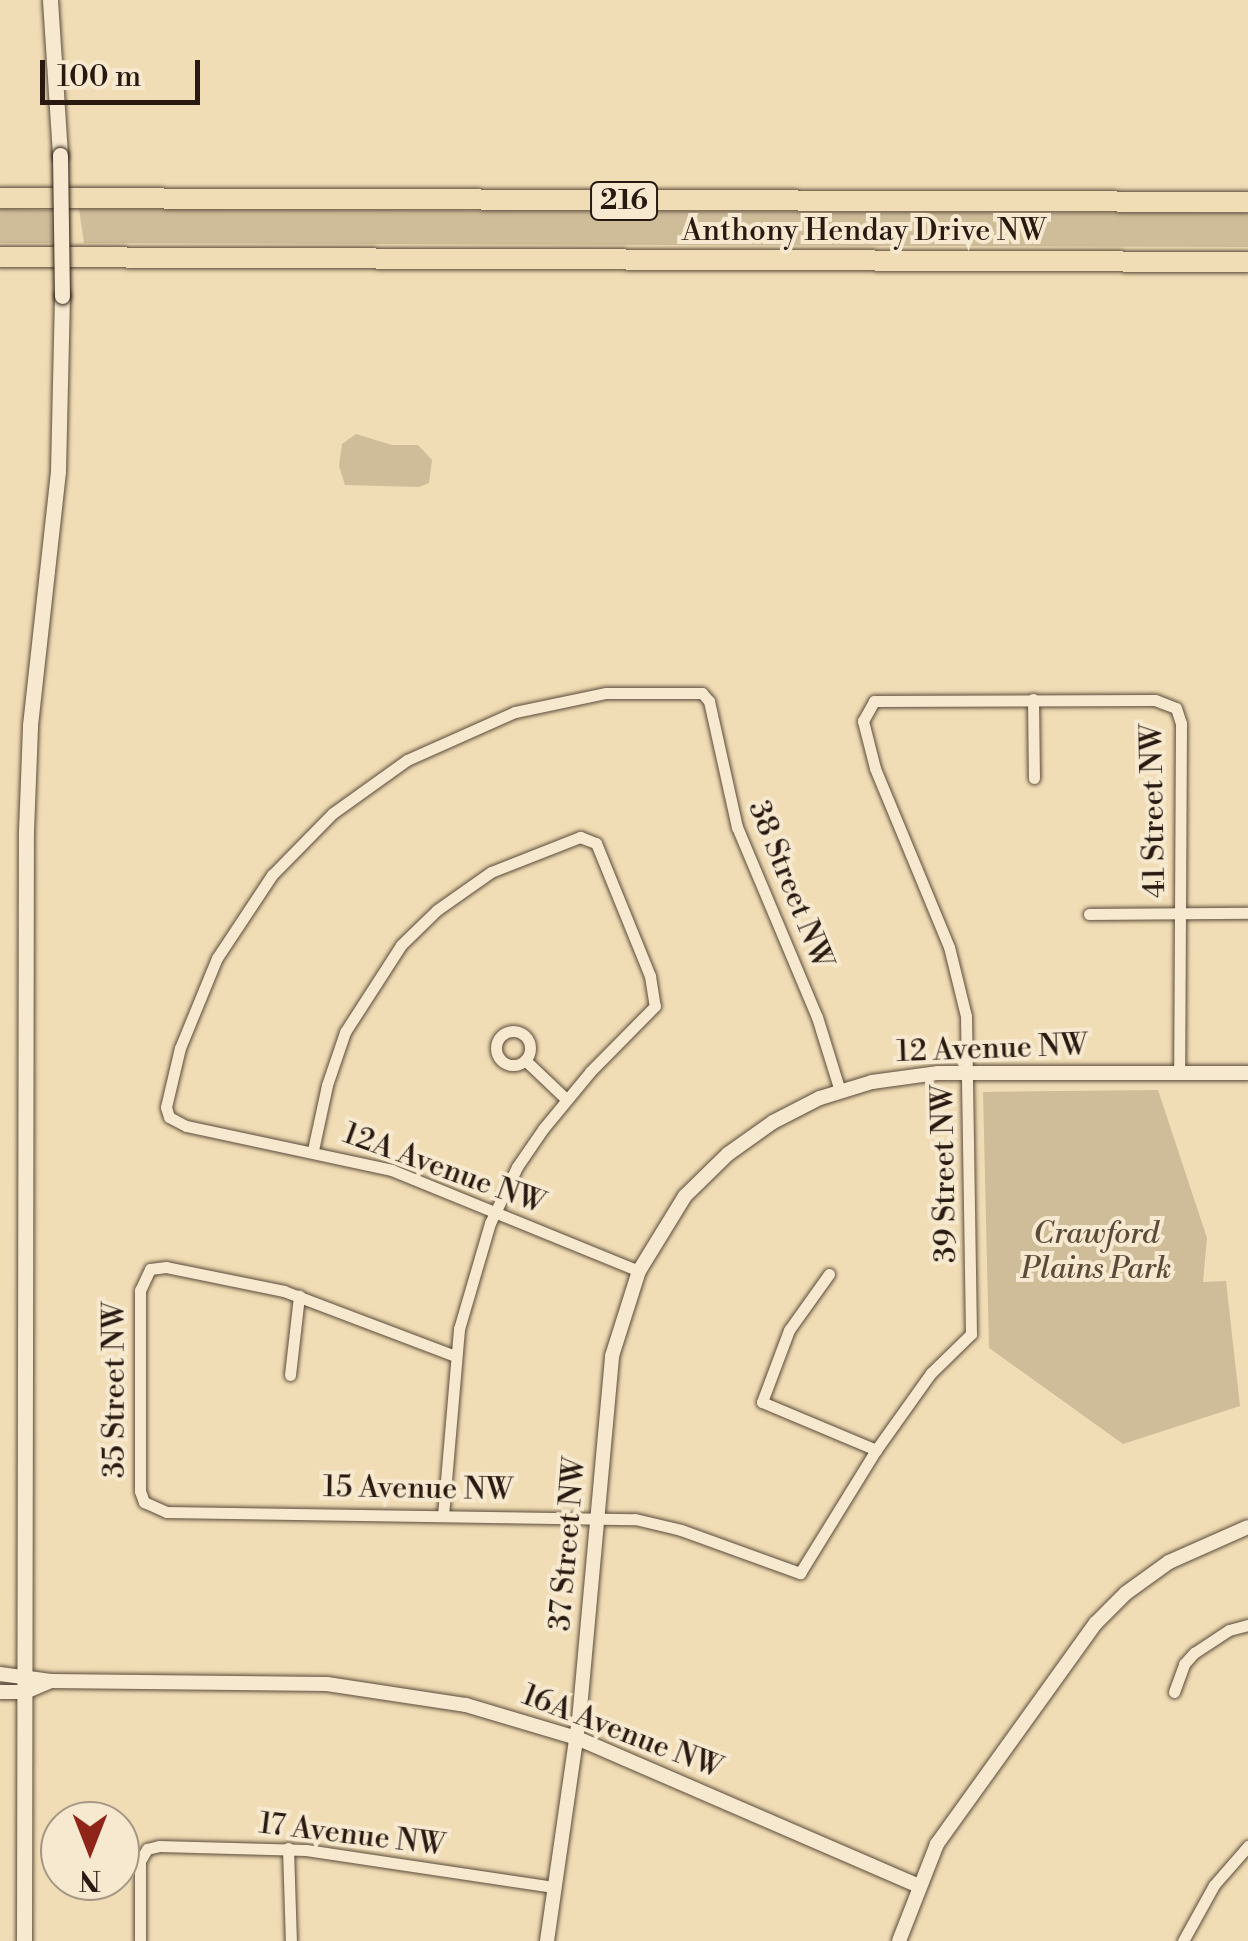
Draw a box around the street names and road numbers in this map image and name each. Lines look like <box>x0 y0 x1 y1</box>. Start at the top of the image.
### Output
road number: 216 <box>589 178 659 224</box>
street label: Anthony Henday Drive NW <box>682 213 1046 249</box>
street label: 41 Street NW <box>1134 724 1174 898</box>
street label: 38 Street NW <box>740 796 840 974</box>
street label: 12 Avenue NW <box>896 1028 1088 1070</box>
street label: 39 Street NW <box>925 1085 965 1263</box>
street label: 12A Avenue NW <box>338 1116 550 1222</box>
street label: 35 Street NW <box>97 1302 133 1478</box>
street label: 37 Street NW <box>542 1456 594 1632</box>
street label: 15 Avenue NW <box>323 1469 513 1509</box>
street label: 16A Avenue NW <box>517 1677 727 1787</box>
street label: 17 Avenue NW <box>257 1806 447 1864</box>

